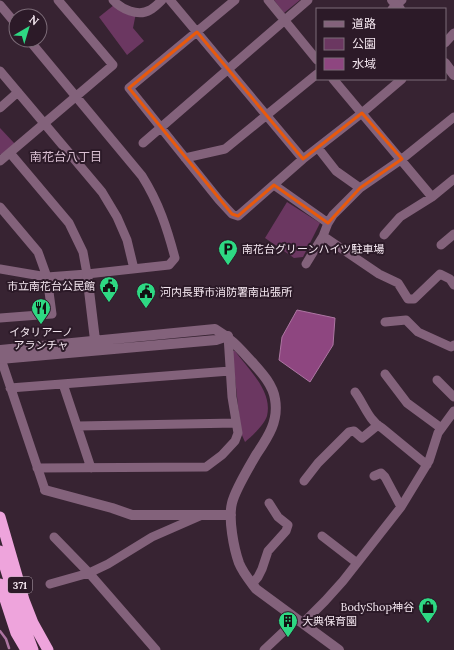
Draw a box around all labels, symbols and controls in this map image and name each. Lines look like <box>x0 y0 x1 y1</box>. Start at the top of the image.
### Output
north arrow <box>8 8 48 48</box>
legend <box>316 8 446 80</box>
text: N <box>26 12 42 29</box>
text: 道路 <box>352 16 376 31</box>
text: 公園 <box>352 36 376 51</box>
text: 水域 <box>352 56 376 71</box>
district label: 南花台八丁目 <box>30 149 102 164</box>
parking icon: 南花台グリーンハイツ駐車場 <box>217 238 239 266</box>
place label: 南花台グリーンハイツ駐車場 <box>242 242 384 256</box>
public building icon: 市立南花台公民館 <box>98 275 120 303</box>
place label: 市立南花台公民館 <box>7 279 95 293</box>
public building icon: 河内長野市消防署南出張所 <box>135 281 157 309</box>
place label: 河内長野市消防署南出張所 <box>160 285 293 299</box>
restaurant icon: イタリアーノ アランチャ <box>30 297 52 325</box>
place label: イタリアーノ アランチャ <box>9 325 73 352</box>
road number: 371 <box>8 577 32 593</box>
shop icon: BodyShop神谷 <box>417 596 439 624</box>
place label: BodyShop神谷 <box>341 600 414 614</box>
building icon: 大典保育園 <box>277 610 299 638</box>
place label: 大典保育園 <box>302 614 357 628</box>

